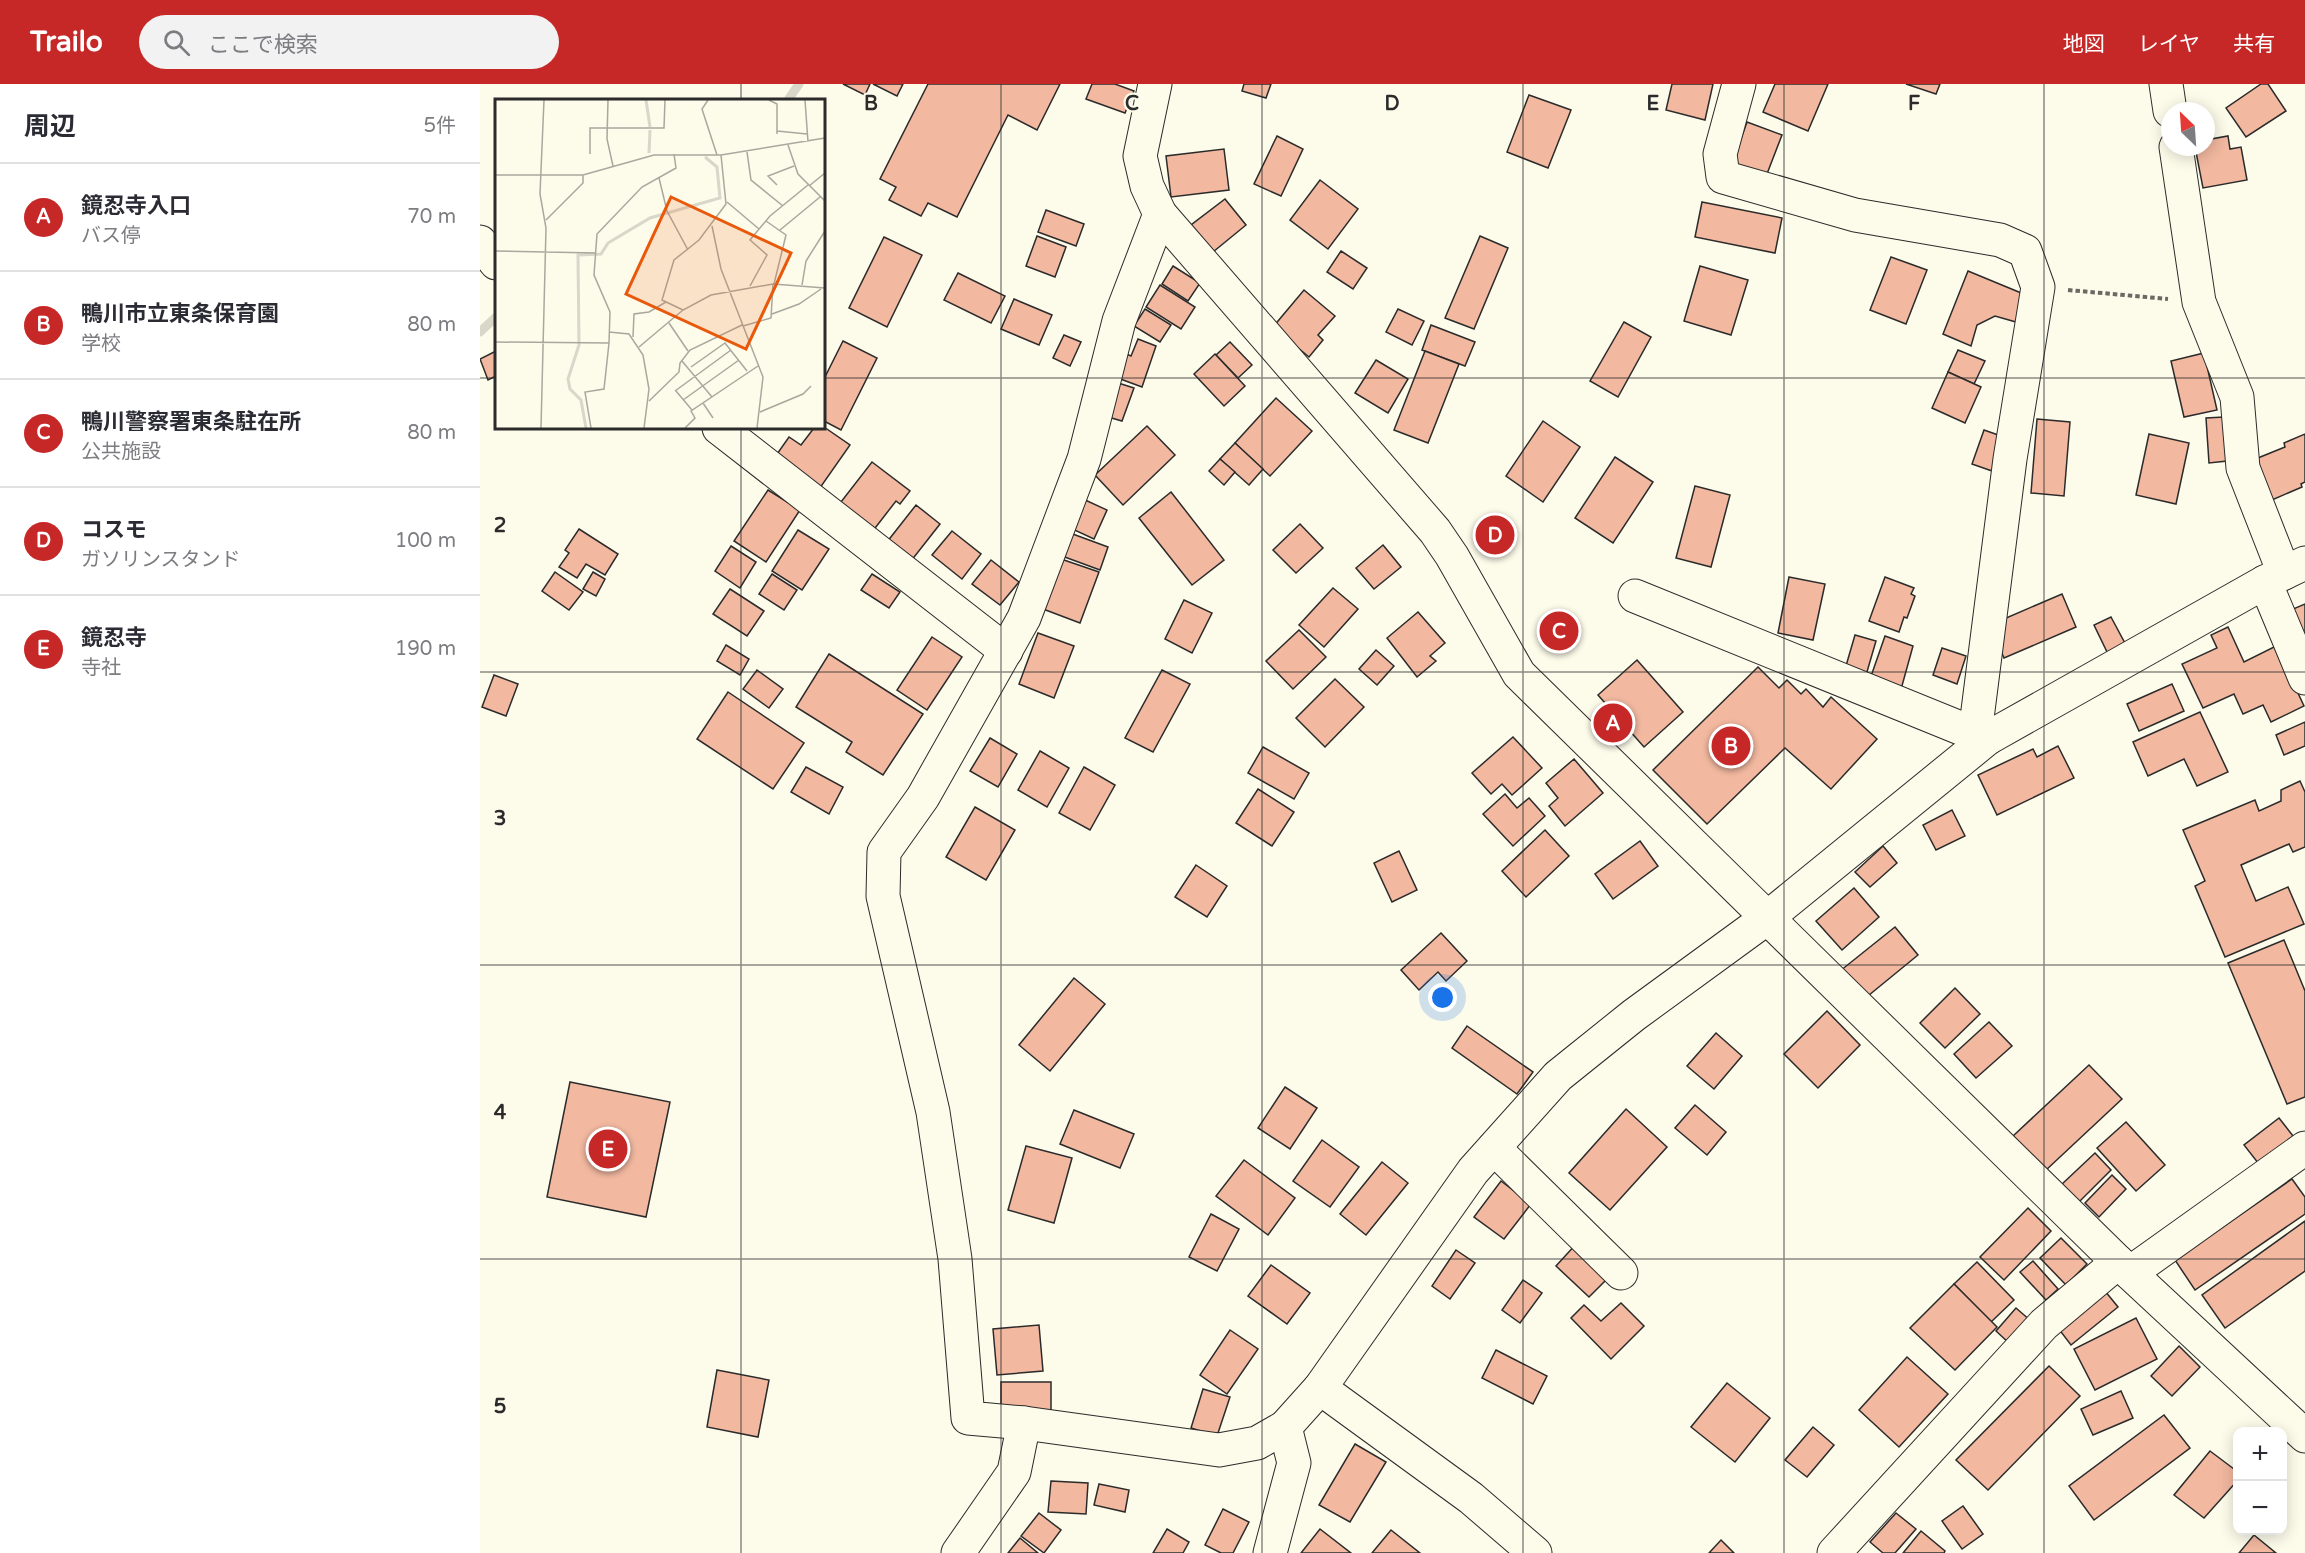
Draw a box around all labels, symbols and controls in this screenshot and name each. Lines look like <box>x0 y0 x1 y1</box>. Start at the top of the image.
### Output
search box <box>139 15 559 69</box>
text: Trailo <box>30 25 103 59</box>
icon: search <box>160 26 193 59</box>
text: ここで検索 <box>208 32 318 58</box>
text: 地図 <box>2063 32 2105 57</box>
text: レイヤ <box>2138 32 2200 57</box>
text: 共有 <box>2233 32 2275 57</box>
text: B <box>864 92 878 116</box>
text: C <box>1125 92 1139 116</box>
text: D <box>1384 92 1400 116</box>
text: E <box>1647 92 1660 116</box>
text: F <box>1908 92 1920 116</box>
inset map <box>495 99 825 429</box>
north arrow <box>2161 102 2215 156</box>
text: 周辺 <box>24 111 76 142</box>
text: 5件 <box>423 114 456 138</box>
text: 鏡忍寺入口 <box>81 193 191 219</box>
text: A <box>36 205 51 229</box>
text: 70 m <box>407 205 456 229</box>
text: バス停 <box>81 224 141 248</box>
text: 鴨川市立東条保育園 <box>81 301 279 327</box>
text: B <box>37 313 50 337</box>
text: 80 m <box>407 313 456 337</box>
text: 学校 <box>81 332 121 356</box>
text: 鴨川警察署東条駐在所 <box>81 409 301 435</box>
text: C <box>37 421 50 445</box>
text: 80 m <box>407 421 456 445</box>
text: 公共施設 <box>81 440 161 464</box>
pin: D <box>1476 512 1514 558</box>
text: 2 <box>494 514 506 538</box>
text: コスモ <box>81 517 147 543</box>
text: D <box>36 529 51 553</box>
text: 100 m <box>395 529 456 553</box>
text: ガソリンスタンド <box>81 548 241 572</box>
pin: C <box>1540 608 1578 654</box>
text: 鏡忍寺 <box>81 625 147 651</box>
text: E <box>37 637 50 661</box>
text: 190 m <box>395 637 456 661</box>
text: 寺社 <box>81 656 121 680</box>
pin: A <box>1594 700 1632 746</box>
pin: B <box>1712 724 1750 768</box>
text: 3 <box>494 807 506 831</box>
your location <box>1428 983 1457 1012</box>
text: 4 <box>494 1101 507 1125</box>
pin: E <box>588 1126 628 1172</box>
text: 5 <box>494 1395 506 1419</box>
map controls <box>2233 1427 2287 1535</box>
button: + <box>2233 1427 2287 1481</box>
button: − <box>2233 1481 2287 1535</box>

